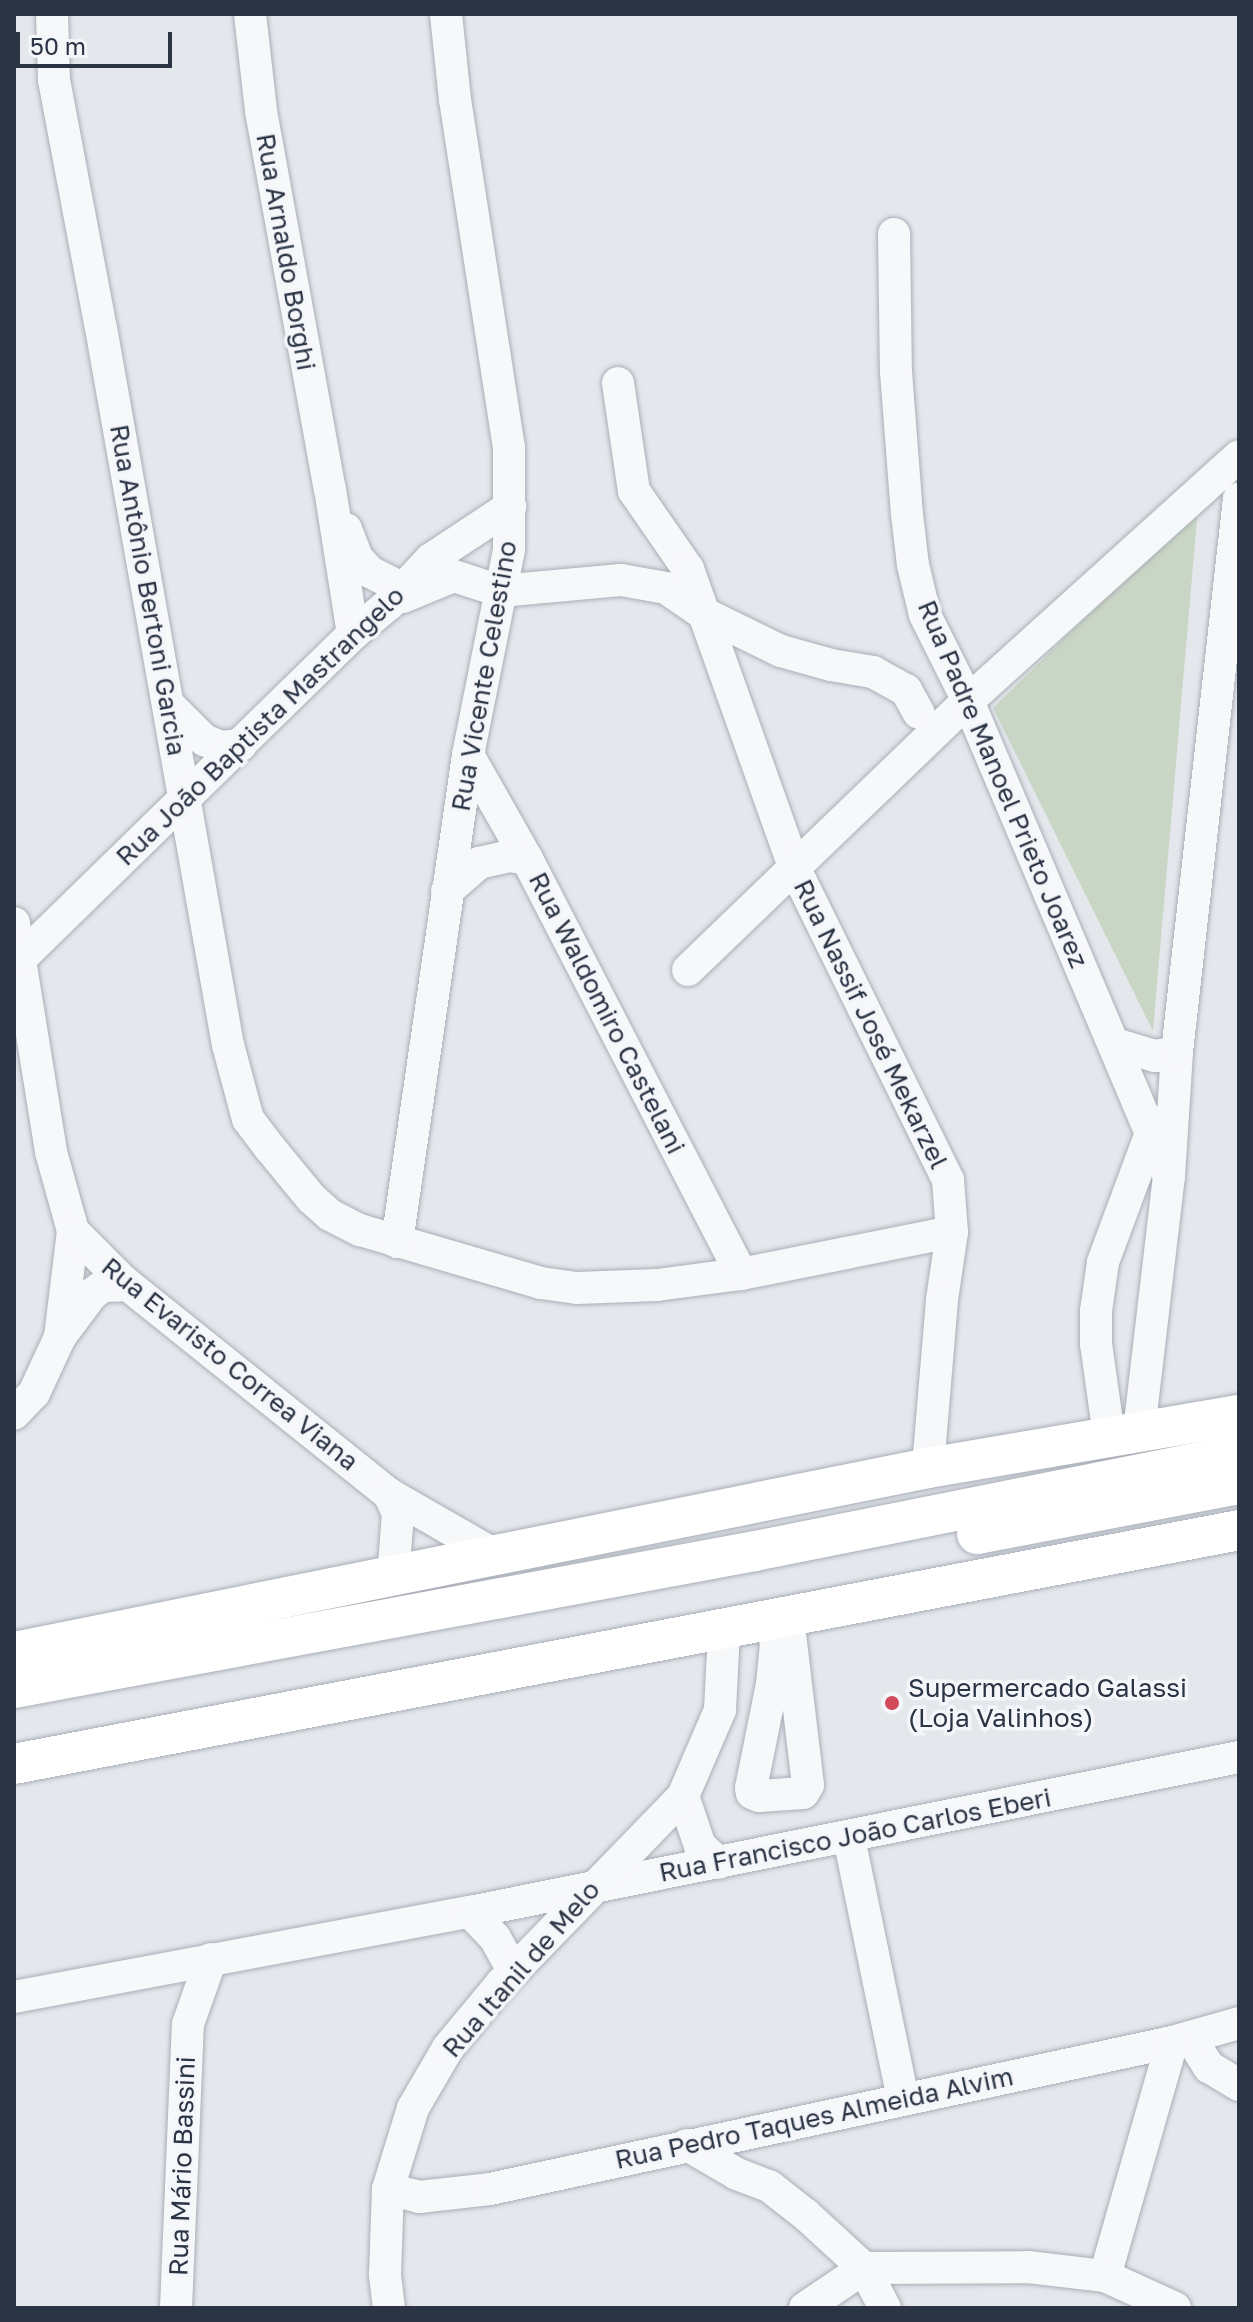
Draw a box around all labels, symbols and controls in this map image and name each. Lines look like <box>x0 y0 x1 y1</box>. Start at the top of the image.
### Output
scale bar <box>20 16 176 66</box>
text: 50 m <box>30 31 86 60</box>
street label: Rua Arnaldo Borghi <box>250 131 322 373</box>
street label: Rua Antônio Bertoni Garcia <box>103 422 193 758</box>
street label: Rua Vicente Celestino <box>445 538 523 814</box>
street label: Rua João Baptista Mastrangelo <box>110 580 410 872</box>
street label: Rua Padre Manoel Prieto Joarez <box>911 596 1095 972</box>
street label: Rua Waldomiro Castelani <box>522 867 692 1159</box>
street label: Rua Nassif José Mekarzel <box>787 874 955 1174</box>
street label: Rua Evaristo Correa Viana <box>96 1251 364 1477</box>
place label: Supermercado Galassi (Loja Valinhos) <box>908 1672 1187 1734</box>
marker: Supermercado Galassi (Loja Valinhos) <box>883 1694 901 1712</box>
street label: Rua Francisco João Carlos Eberi <box>656 1782 1054 1888</box>
street label: Rua Itanil de Melo <box>436 1874 606 2064</box>
street label: Rua Mário Bassini <box>163 2056 201 2276</box>
street label: Rua Pedro Taques Almeida Alvim <box>612 2061 1016 2175</box>

